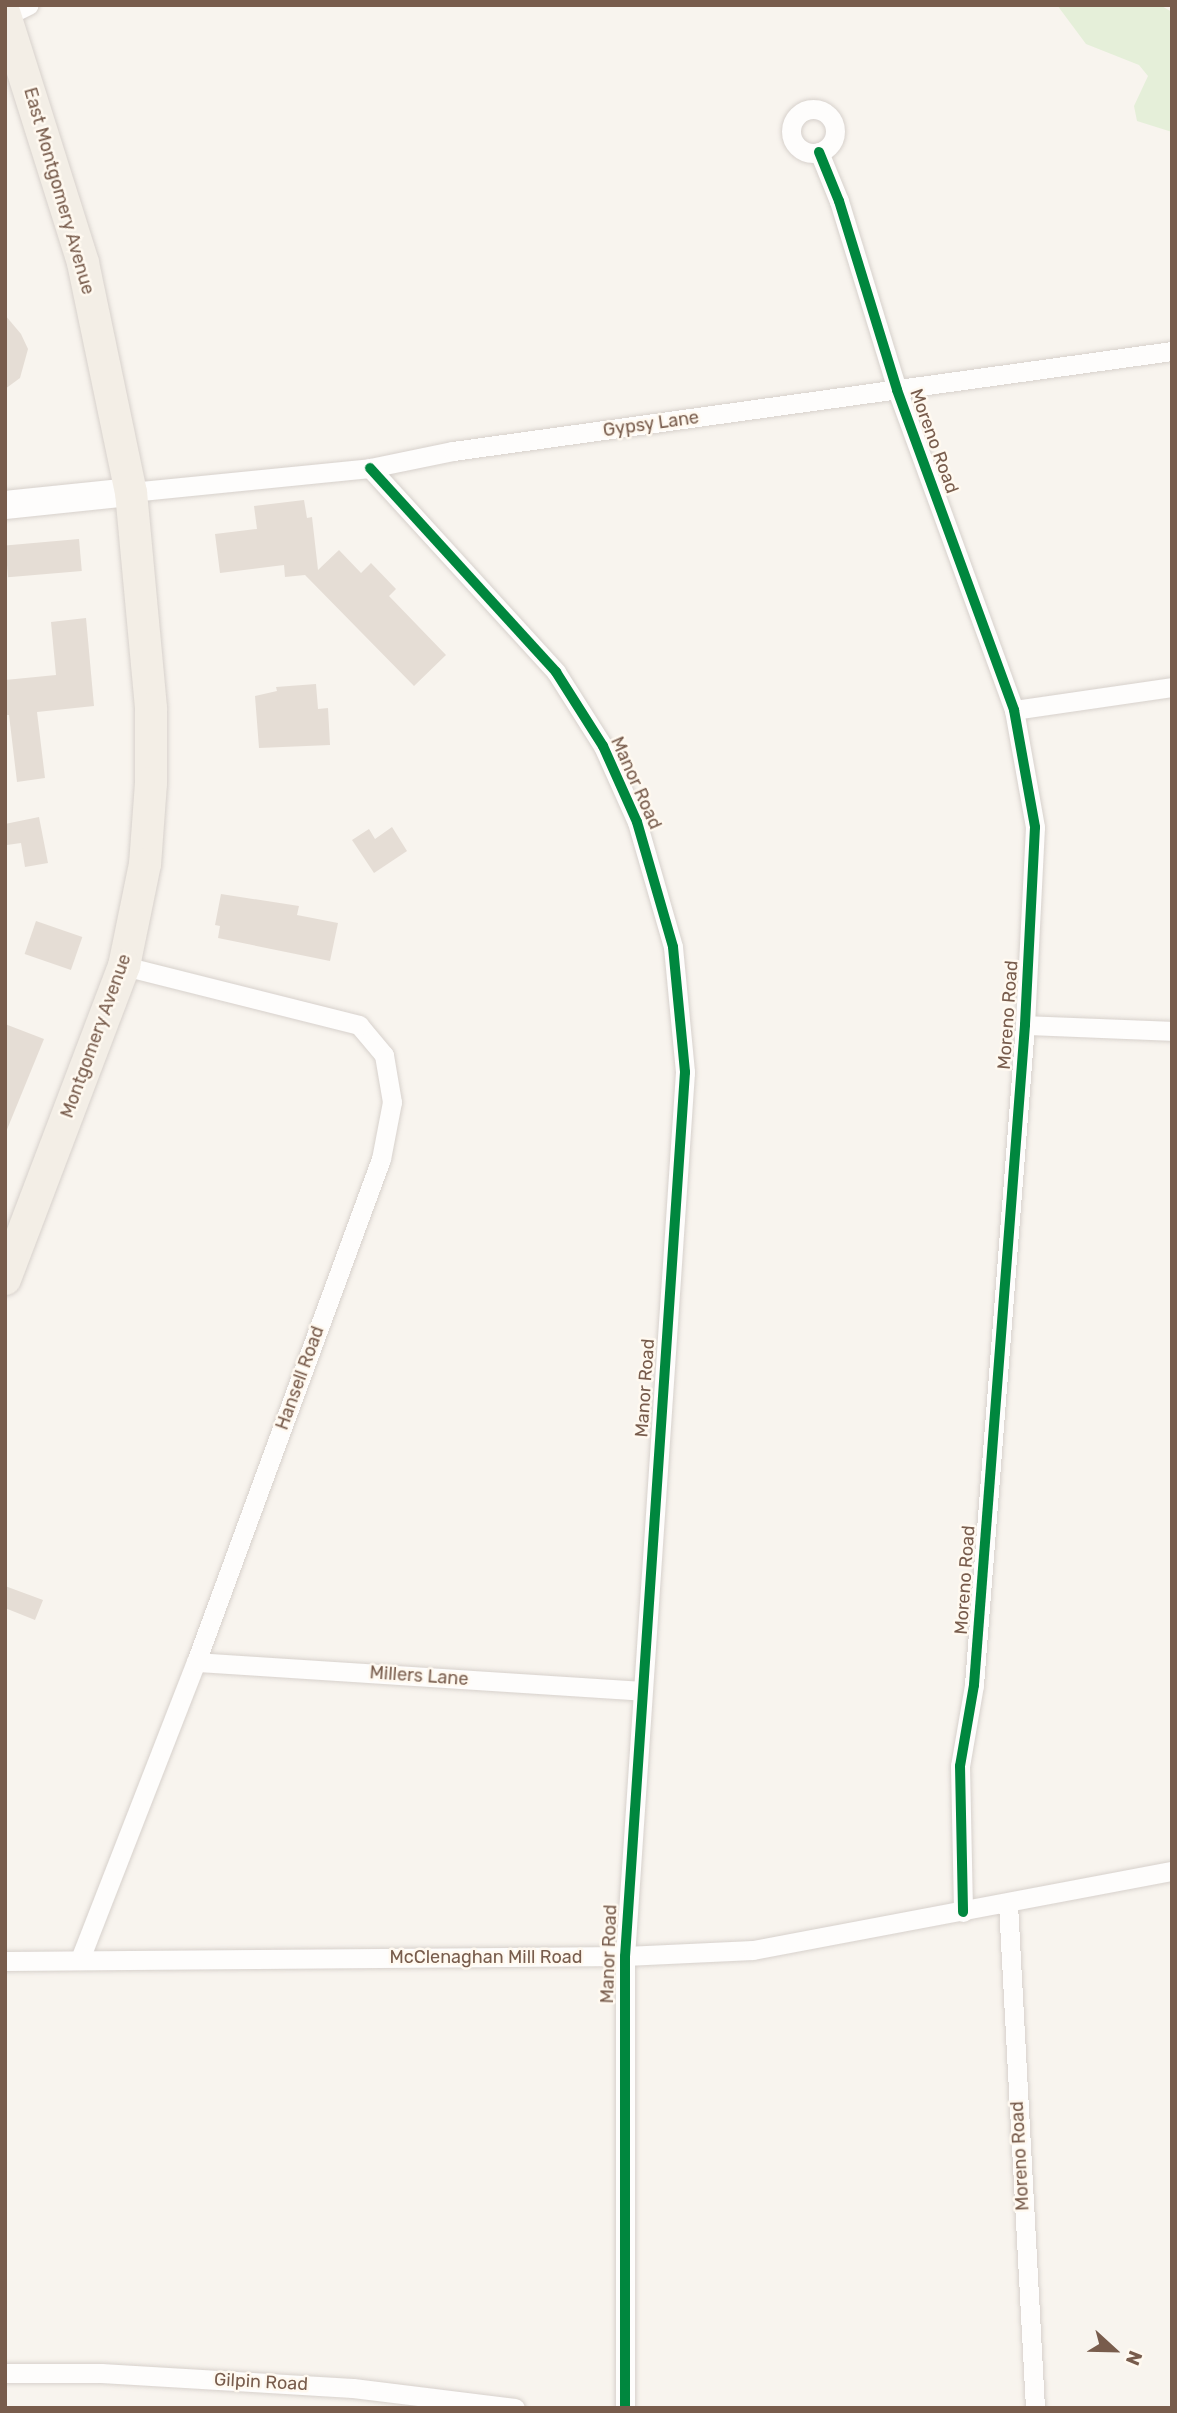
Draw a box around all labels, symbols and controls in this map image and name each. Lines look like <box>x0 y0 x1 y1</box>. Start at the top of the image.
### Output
street label: East Montgomery Avenue <box>19 85 99 297</box>
street label: Moreno Road <box>905 386 963 496</box>
street label: Gypsy Lane <box>601 407 701 441</box>
street label: Manor Road <box>606 733 666 833</box>
street label: Montgomery Avenue <box>56 951 136 1121</box>
street label: Moreno Road <box>993 960 1023 1070</box>
street label: Hansell Road <box>271 1323 329 1433</box>
street label: Manor Road <box>631 1338 659 1438</box>
street label: Moreno Road <box>950 1525 980 1635</box>
street label: Millers Lane <box>369 1662 469 1690</box>
street label: Manor Road <box>596 1904 622 2004</box>
street label: McClenaghan Mill Road <box>390 1946 582 1968</box>
street label: Moreno Road <box>1006 2101 1034 2211</box>
north arrow <box>1079 2315 1149 2385</box>
text: N <box>1121 2347 1147 2369</box>
street label: Gilpin Road <box>213 2369 309 2395</box>

